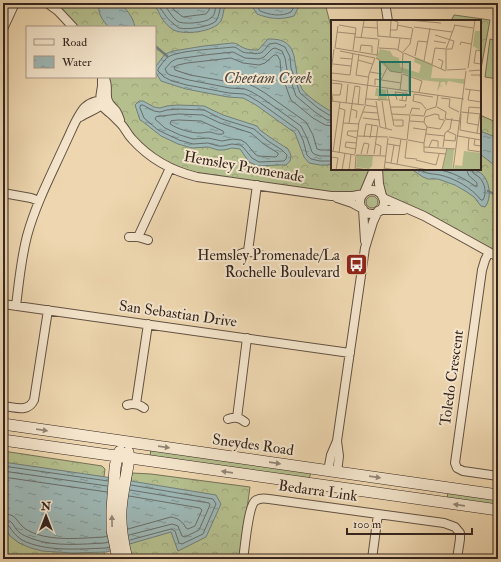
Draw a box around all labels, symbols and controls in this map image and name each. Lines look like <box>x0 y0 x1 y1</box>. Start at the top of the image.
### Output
inset map <box>331 20 481 170</box>
legend <box>26 26 156 78</box>
text: Road <box>62 35 87 50</box>
text: Water <box>61 55 92 70</box>
water label: Cheetam Creek <box>224 68 313 88</box>
street label: Hemsley Promenade <box>182 147 306 187</box>
place label: Hemsley Promenade/La Rochelle Boulevard <box>197 246 341 282</box>
bus stop icon: Hemsley Promenade/La Rochelle Boulevard <box>343 251 369 277</box>
street label: San Sebastian Drive <box>118 296 238 332</box>
street label: Toledo Crescent <box>436 329 468 427</box>
one-way arrow <box>36 427 48 433</box>
street label: Sneydes Road <box>211 430 296 460</box>
one-way arrow <box>158 444 170 450</box>
one-way arrow <box>269 460 281 466</box>
one-way arrow <box>221 469 233 475</box>
one-way arrow <box>369 474 381 480</box>
street label: Bedarra Link <box>277 476 359 506</box>
north arrow <box>26 496 66 536</box>
text: N <box>40 500 52 513</box>
one-way arrow <box>453 502 465 508</box>
scale bar <box>347 510 472 536</box>
one-way arrow <box>109 514 115 527</box>
text: 100 m <box>353 517 382 532</box>

